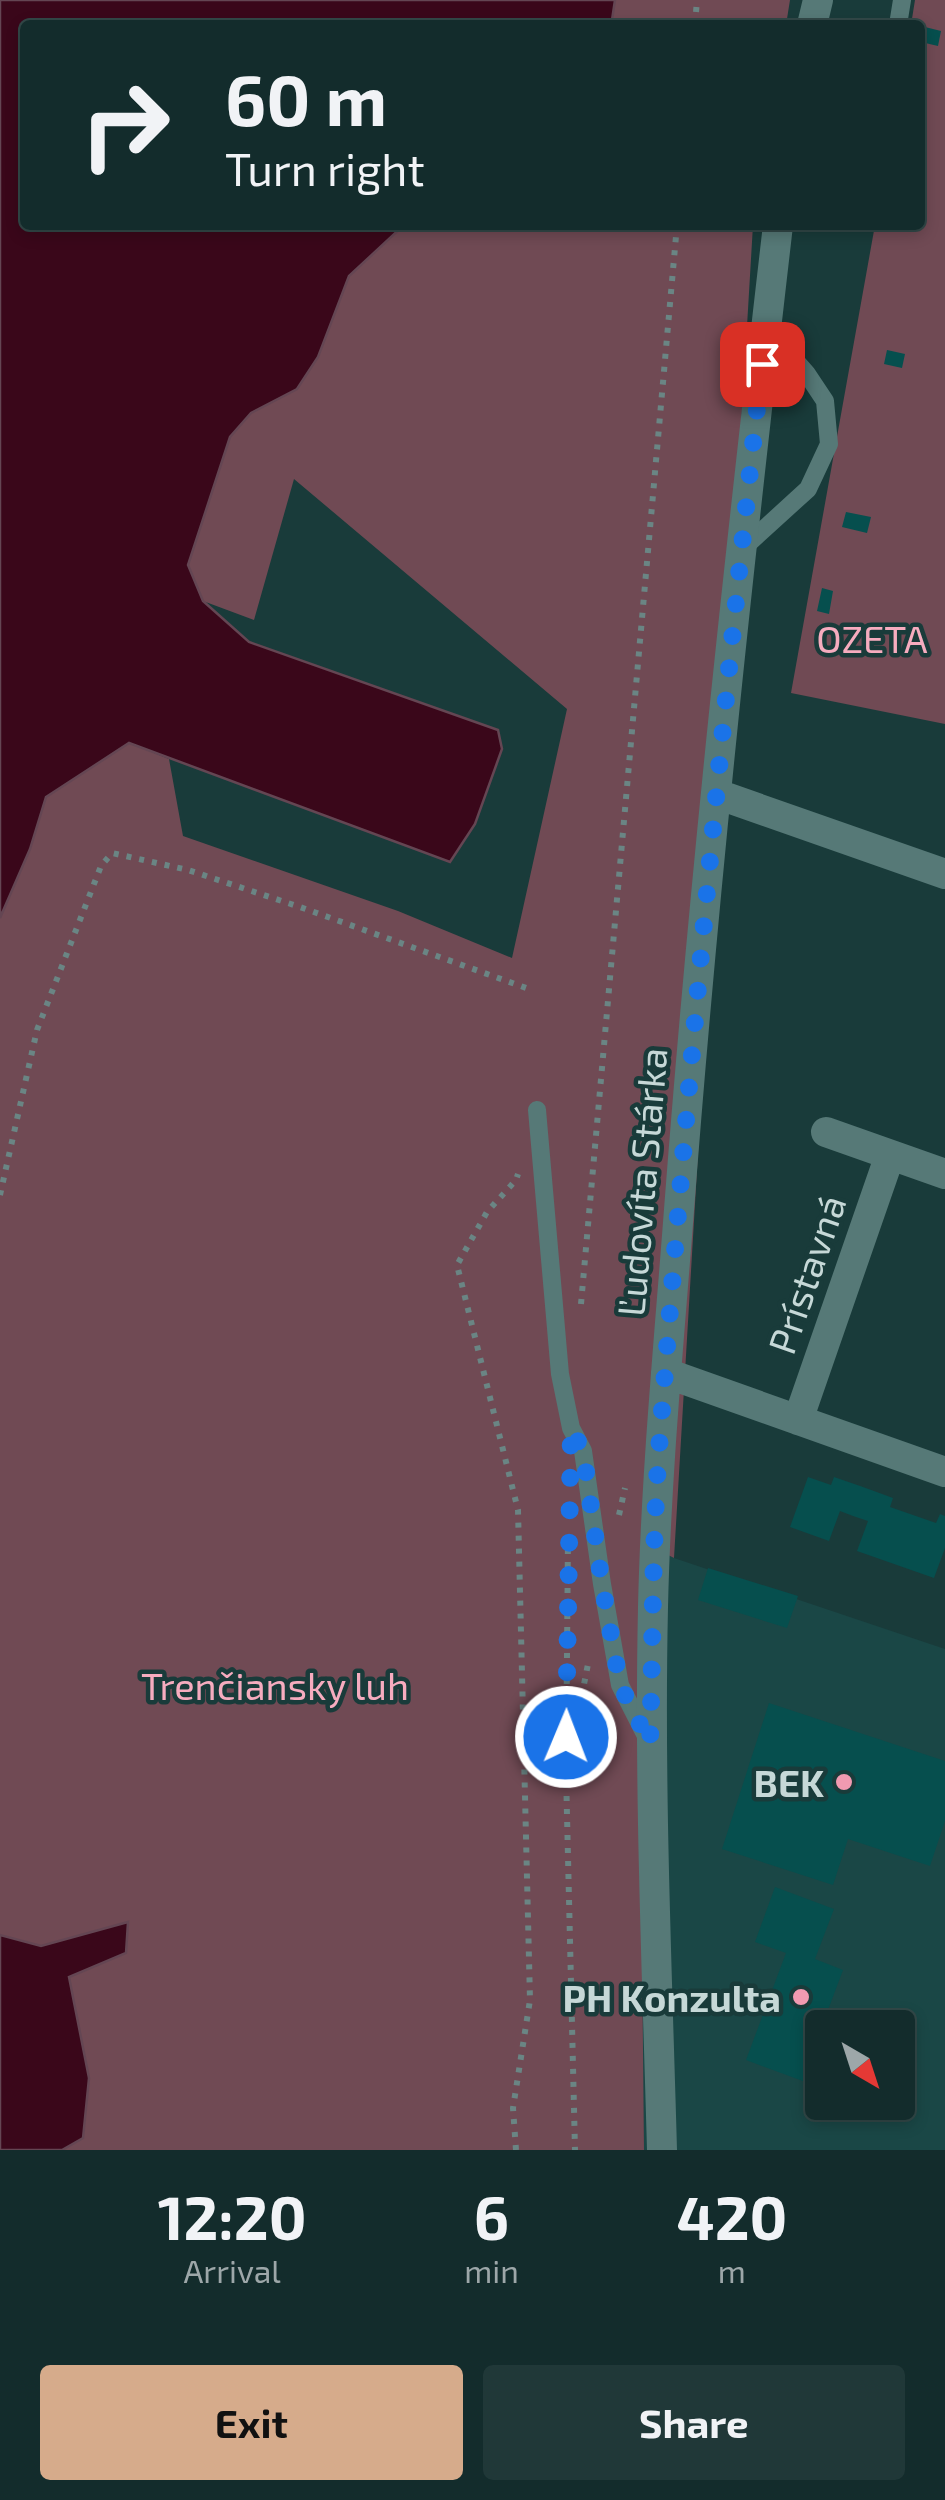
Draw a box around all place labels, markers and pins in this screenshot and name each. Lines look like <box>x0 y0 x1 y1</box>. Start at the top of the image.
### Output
pin <box>720 322 805 407</box>
place label: BEK <box>754 1759 824 1805</box>
marker: BEK <box>833 1771 855 1793</box>
place label: PH Konzulta <box>563 1974 781 2020</box>
marker: PH Konzulta <box>790 1986 812 2008</box>

